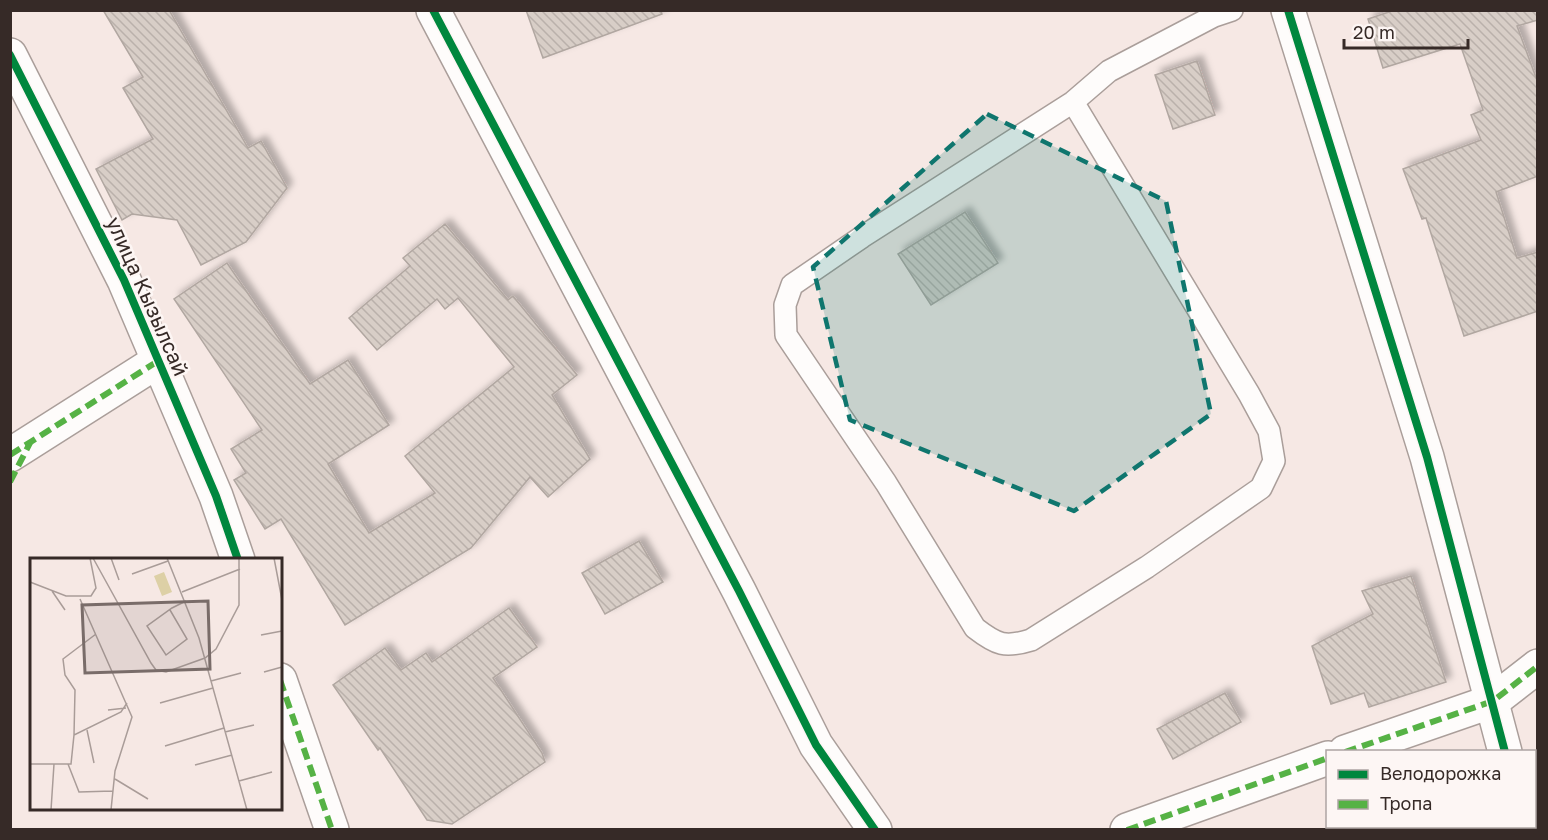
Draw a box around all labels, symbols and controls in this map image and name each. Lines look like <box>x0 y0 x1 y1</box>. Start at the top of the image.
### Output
scale bar <box>1344 12 1468 50</box>
text: 20 m <box>1353 21 1395 43</box>
street label: улица Кызылсай <box>101 212 195 380</box>
inset map <box>30 558 282 810</box>
legend <box>1326 750 1536 828</box>
text: Велодорожка <box>1380 762 1501 784</box>
text: Тропа <box>1380 792 1432 814</box>

